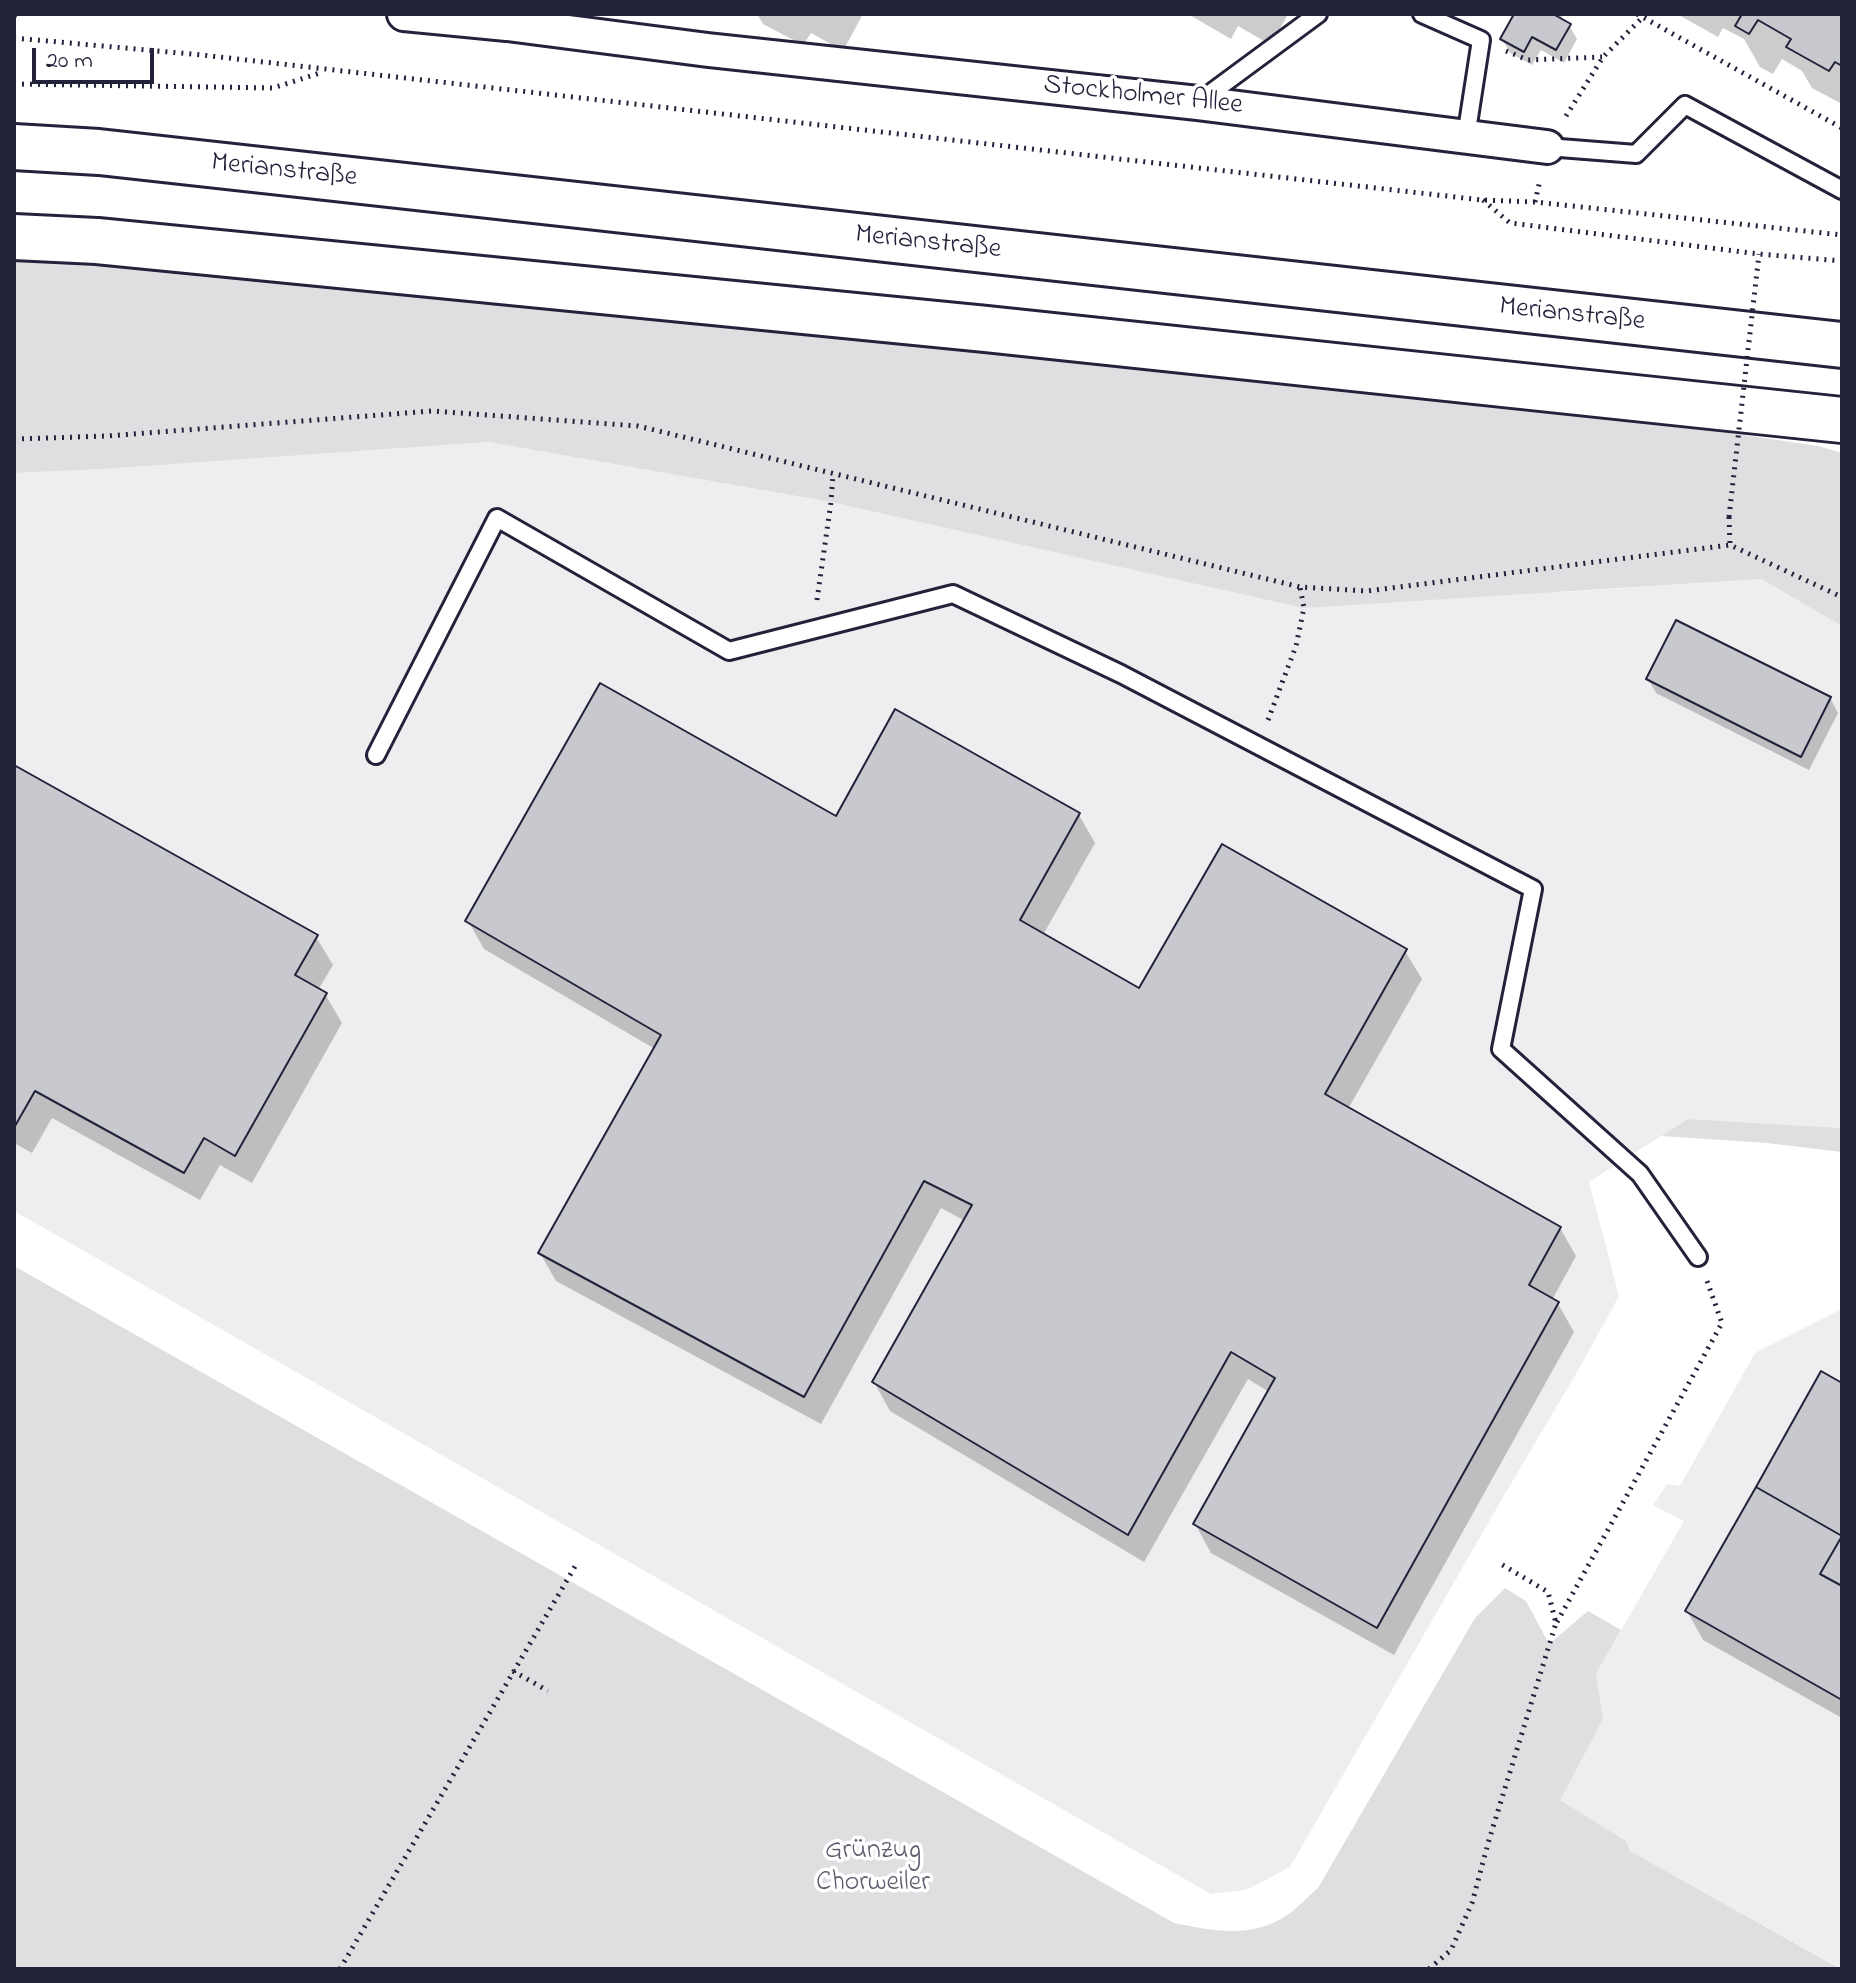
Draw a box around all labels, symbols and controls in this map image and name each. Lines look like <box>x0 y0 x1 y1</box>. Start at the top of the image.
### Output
scale bar <box>36 32 158 82</box>
text: 20 m <box>46 44 93 79</box>
street label: Stockholmer Allee <box>1042 70 1244 124</box>
street label: Merianstraße <box>209 148 359 196</box>
street label: Merianstraße <box>853 220 1003 268</box>
street label: Merianstraße <box>1497 292 1647 340</box>
park label: Grünzug Chorweiler <box>816 1835 930 1901</box>

